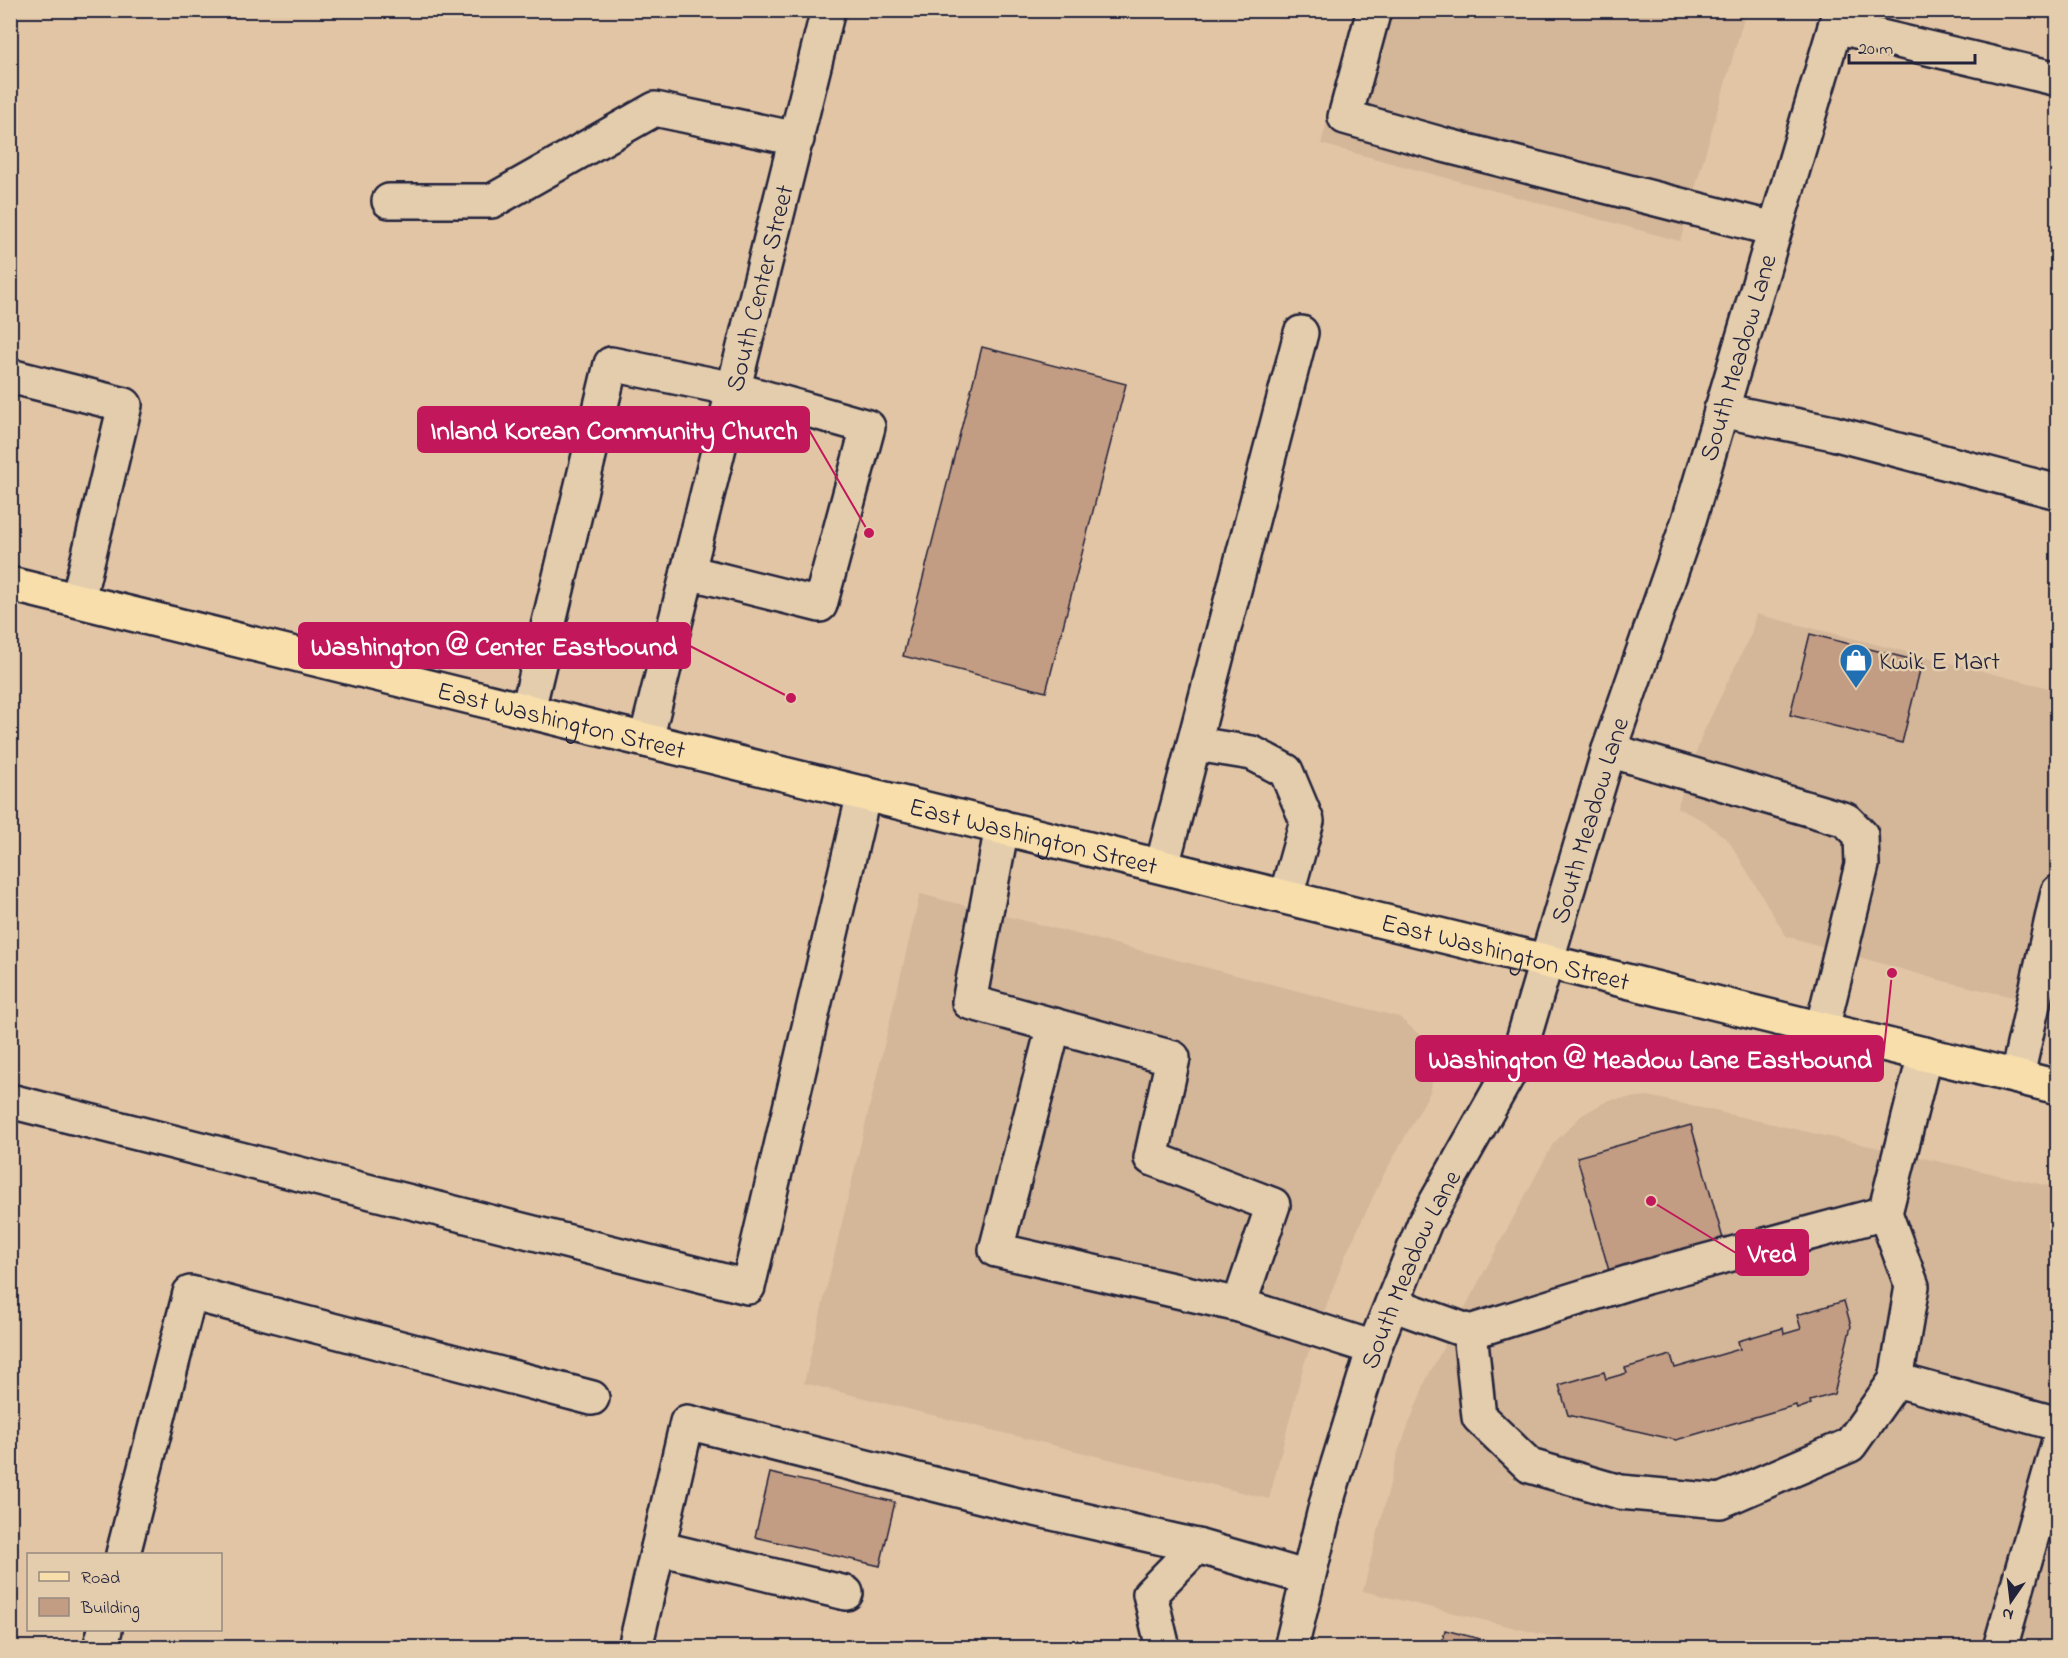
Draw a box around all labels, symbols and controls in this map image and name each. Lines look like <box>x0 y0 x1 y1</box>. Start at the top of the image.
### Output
scale bar <box>1849 27 1975 65</box>
text: 20 m <box>1858 37 1893 63</box>
street label: South Center Street <box>718 181 806 396</box>
street label: South Meadow Lane <box>1691 250 1789 466</box>
callout: Inland Korean Community Church <box>418 407 809 452</box>
text: Inland Korean Community Church <box>430 413 798 452</box>
callout: Washington @ Center Eastbound <box>299 623 690 668</box>
text: Washington @ Center Eastbound <box>311 629 678 669</box>
shop icon: Kwik E Mart <box>1838 642 1874 689</box>
place label: Kwik E Mart <box>1879 644 2000 682</box>
street label: East Washington Street <box>433 674 689 771</box>
street label: South Meadow Lane <box>1543 712 1641 929</box>
street label: East Washington Street <box>905 790 1161 887</box>
street label: East Washington Street <box>1377 905 1633 1003</box>
callout: Washington @ Meadow Lane Eastbound <box>1416 1036 1883 1081</box>
text: Washington @ Meadow Lane Eastbound <box>1428 1042 1873 1082</box>
street label: South Meadow Lane <box>1353 1164 1473 1374</box>
callout: Vred <box>1736 1230 1808 1275</box>
text: Vred <box>1747 1236 1797 1275</box>
legend <box>27 1553 222 1631</box>
text: Road <box>81 1566 120 1592</box>
north arrow <box>1981 1571 2041 1631</box>
text: Building <box>80 1596 140 1623</box>
text: N <box>2000 1601 2016 1627</box>

